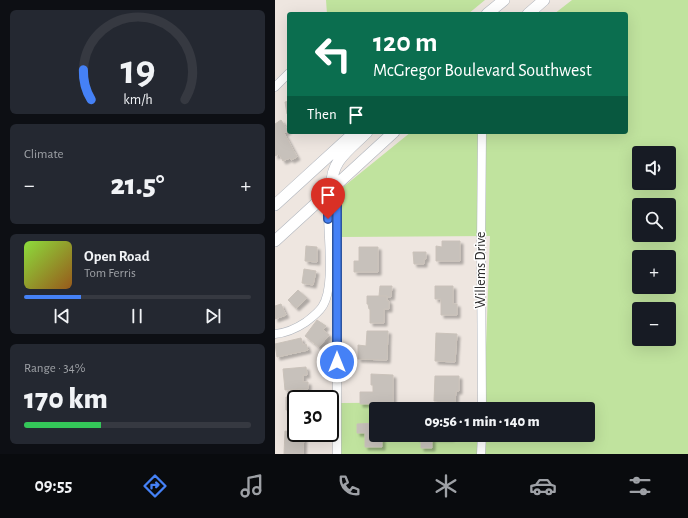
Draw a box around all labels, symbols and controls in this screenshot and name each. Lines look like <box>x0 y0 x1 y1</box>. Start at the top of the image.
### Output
icon: left <box>307 28 359 80</box>
text: 120 m <box>373 29 438 57</box>
text: 19 <box>120 50 155 91</box>
text: McGregor Boulevard Southwest <box>373 62 592 80</box>
text: km/h <box>123 93 152 107</box>
icon: arrive <box>345 104 367 126</box>
text: Then <box>307 107 337 122</box>
map controls <box>632 146 676 346</box>
button: sound <box>632 146 676 190</box>
text: Climate <box>24 148 63 161</box>
text: 21.5° <box>110 170 165 200</box>
text: − <box>24 174 35 196</box>
text: + <box>240 174 251 196</box>
pin <box>311 178 345 219</box>
icon: arrive <box>317 184 339 206</box>
button: search <box>632 198 676 242</box>
street label: Willems Drive <box>474 231 488 309</box>
text: Open Road <box>84 249 150 264</box>
button: + <box>632 250 676 294</box>
text: Tom Ferris <box>84 267 136 280</box>
button: − <box>632 302 676 346</box>
icon: previous <box>51 305 73 327</box>
icon: pause <box>126 305 148 327</box>
icon: next <box>202 305 224 327</box>
position arrow <box>316 341 358 383</box>
text: Range · 34% <box>24 362 85 375</box>
text: 170 km <box>24 384 108 414</box>
speed limit sign: 30 <box>287 390 339 442</box>
text: 09:56 · 1 min · 140 m <box>424 414 540 429</box>
icon: directions <box>141 472 169 500</box>
icon: music <box>238 472 266 500</box>
icon: phone <box>335 472 363 500</box>
icon: climate <box>432 472 460 500</box>
icon: car <box>529 472 557 500</box>
icon: filters <box>626 472 654 500</box>
text: 09:55 <box>34 477 72 495</box>

